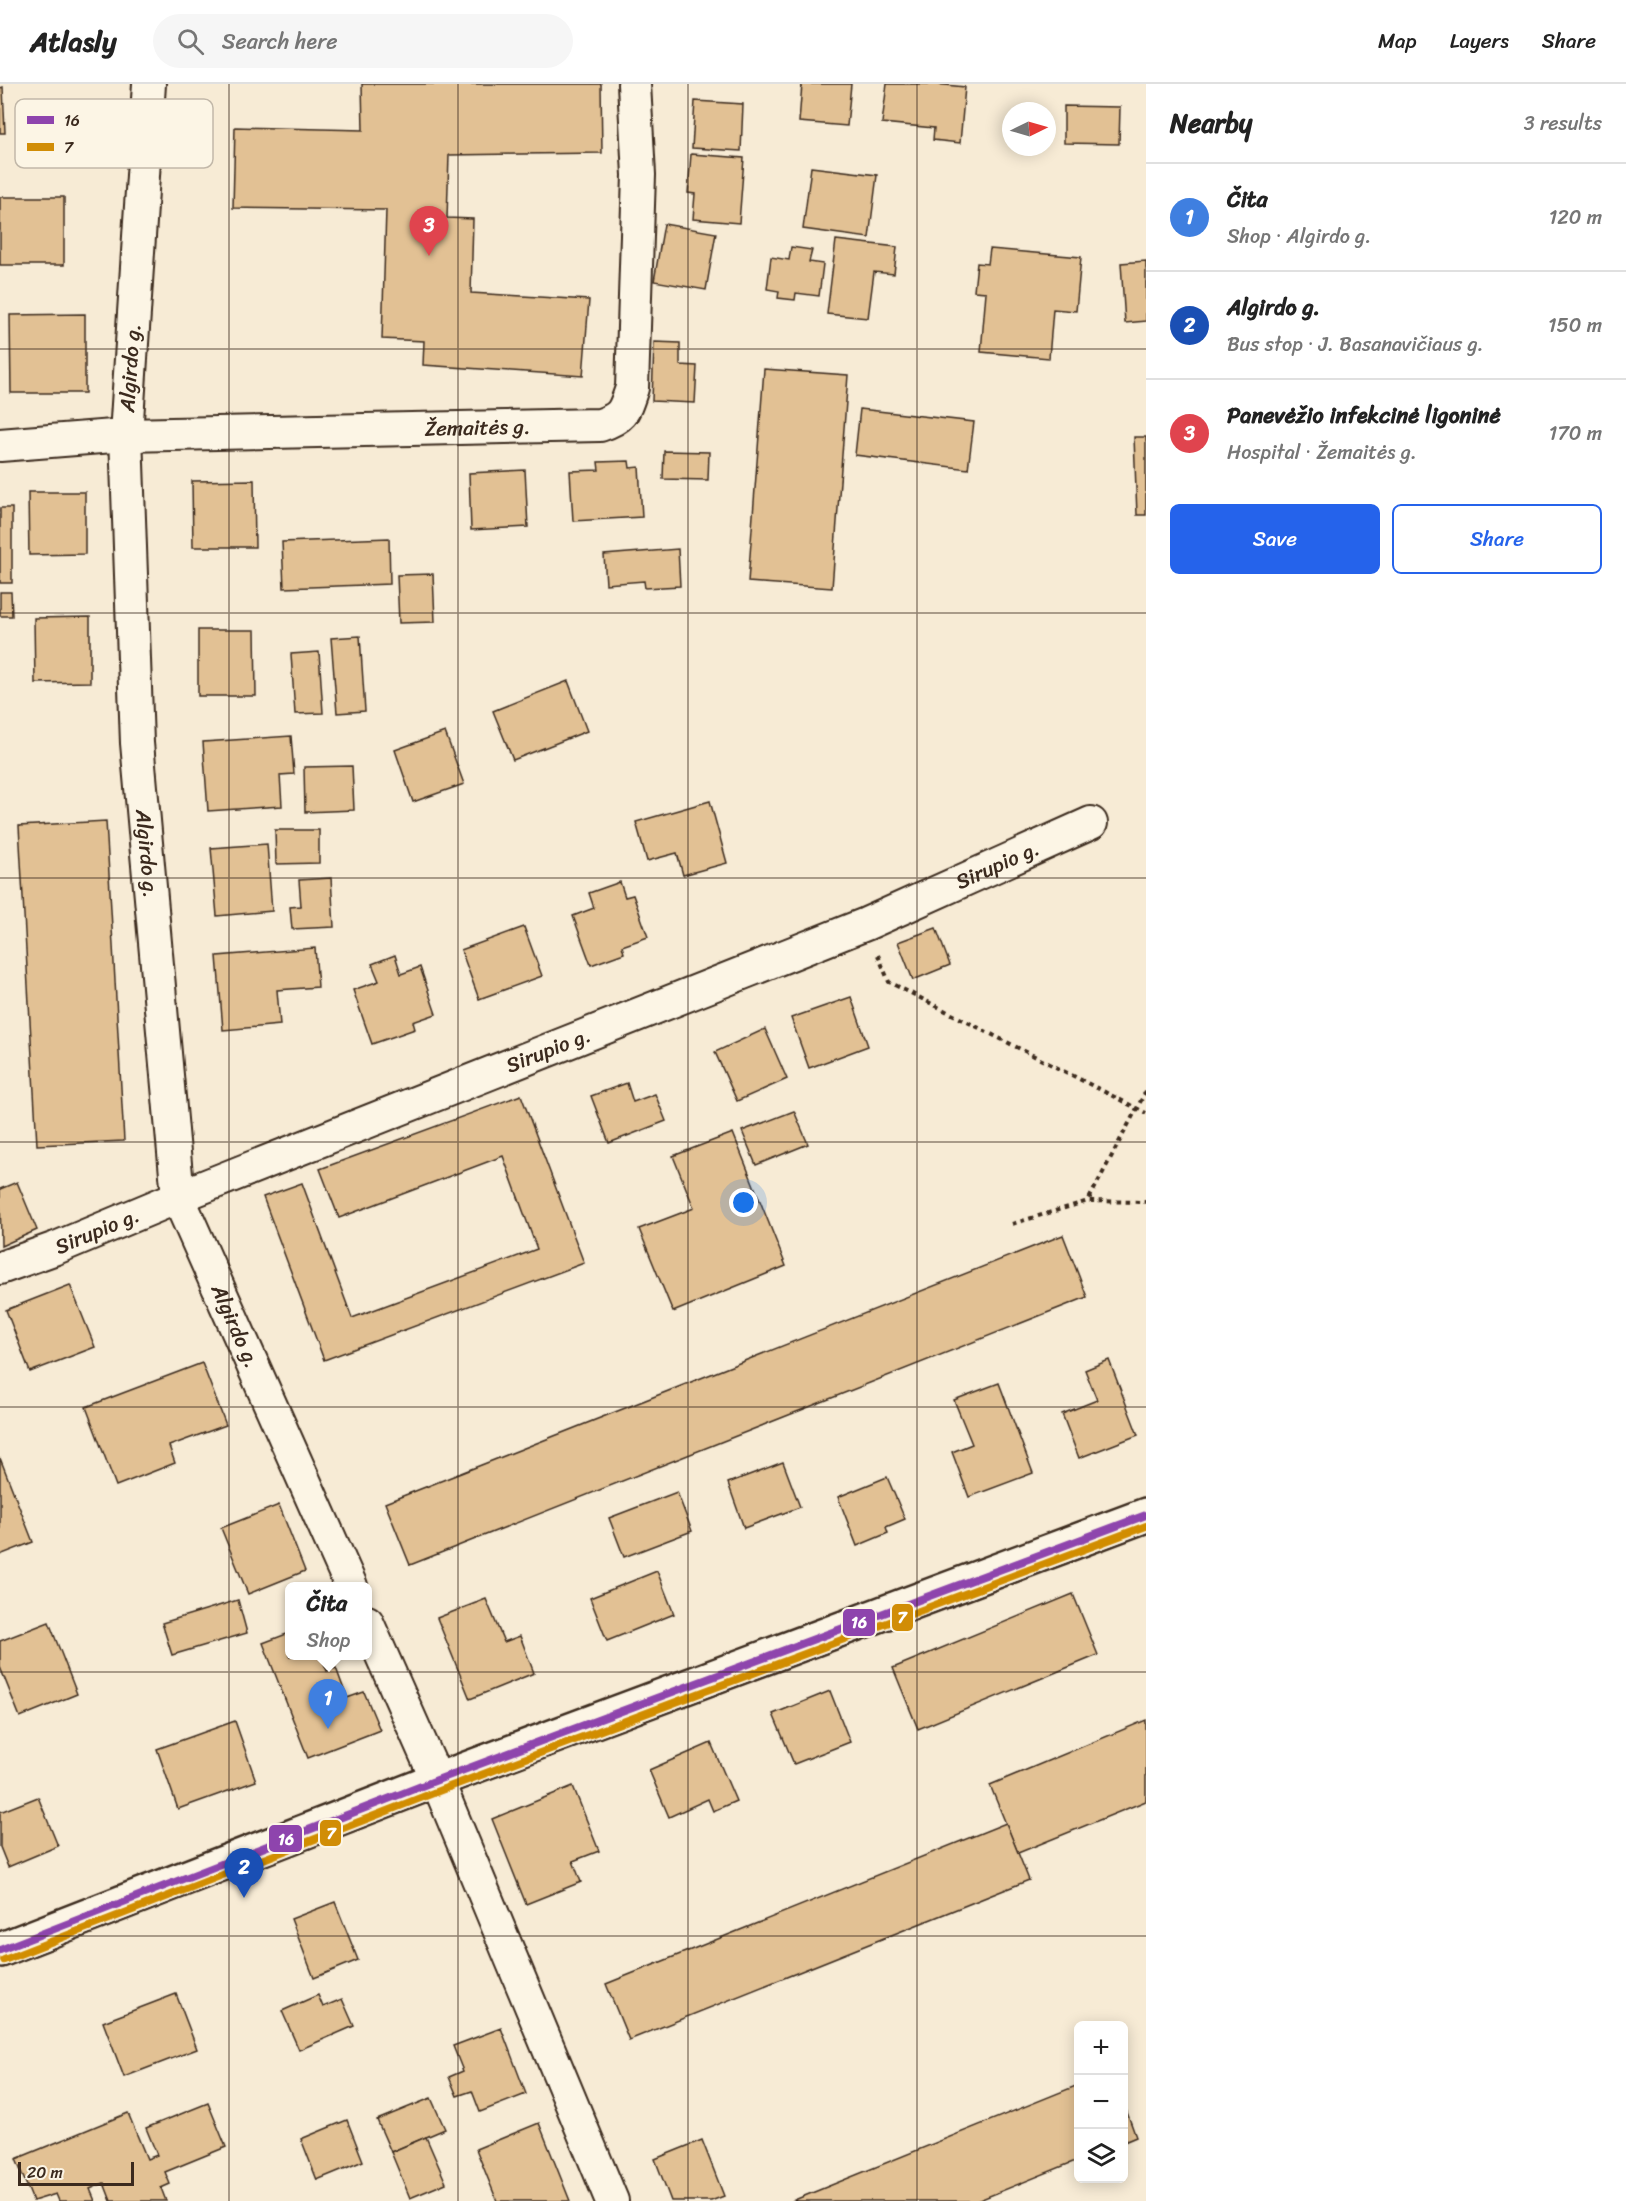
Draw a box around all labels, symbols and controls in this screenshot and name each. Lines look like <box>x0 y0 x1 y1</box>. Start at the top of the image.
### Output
search box <box>153 14 573 68</box>
text: Atlasly <box>30 17 117 66</box>
text: Search here <box>222 22 338 61</box>
text: Map <box>1378 22 1417 60</box>
text: Layers <box>1450 22 1509 60</box>
text: Share <box>1542 22 1596 60</box>
icon: search <box>174 25 207 58</box>
legend <box>15 99 213 168</box>
text: Nearby <box>1170 100 1252 146</box>
north arrow <box>1002 102 1056 156</box>
text: 16 <box>64 106 80 135</box>
text: 3 results <box>1524 106 1602 141</box>
text: 7 <box>64 133 74 162</box>
text: Čita <box>1227 180 1267 219</box>
text: 1 <box>1185 200 1194 235</box>
text: 120 m <box>1549 200 1602 235</box>
pin: 3 <box>410 206 448 256</box>
text: Shop · Algirdo g. <box>1227 219 1371 254</box>
text: Algirdo g. <box>1227 288 1320 327</box>
text: 2 <box>1184 308 1195 343</box>
text: 150 m <box>1548 308 1602 343</box>
street label: Algirdo g. <box>108 322 152 415</box>
text: Bus stop · J. Basanavičiaus g. <box>1227 327 1484 362</box>
text: Panevėžio infekcinė ligoninė <box>1227 396 1501 435</box>
street label: Žemaitės g. <box>424 407 531 448</box>
text: 3 <box>1184 416 1195 451</box>
text: 170 m <box>1549 416 1602 451</box>
text: Hospital · Žemaitės g. <box>1227 435 1417 470</box>
button: Save <box>1170 504 1380 574</box>
button: Share <box>1392 504 1602 574</box>
street label: Algirdo g. <box>124 807 170 900</box>
street label: Sirupio g. <box>949 829 1046 901</box>
street label: Sirupio g. <box>500 1016 597 1084</box>
your location <box>729 1188 758 1217</box>
street label: Sirupio g. <box>49 1196 145 1265</box>
street label: Algirdo g. <box>200 1277 271 1374</box>
popup <box>285 1582 372 1660</box>
text: Čita <box>307 1584 347 1623</box>
line badge: 7 <box>891 1603 914 1632</box>
text: 7 <box>897 1603 908 1632</box>
line badge: 16 <box>842 1608 876 1637</box>
text: 16 <box>851 1608 867 1637</box>
text: Shop <box>307 1623 350 1658</box>
pin: 1 <box>308 1680 348 1729</box>
line badge: 7 <box>319 1819 342 1847</box>
text: 7 <box>326 1819 337 1848</box>
line badge: 16 <box>268 1824 303 1853</box>
text: 16 <box>278 1825 294 1854</box>
pin: 2 <box>224 1848 264 1898</box>
map controls <box>1074 2021 1128 2183</box>
button: + <box>1074 2021 1128 2075</box>
button: − <box>1074 2075 1128 2129</box>
button: layers <box>1074 2129 1128 2183</box>
text: 20 m <box>27 2158 63 2187</box>
scale bar <box>18 2159 134 2186</box>

